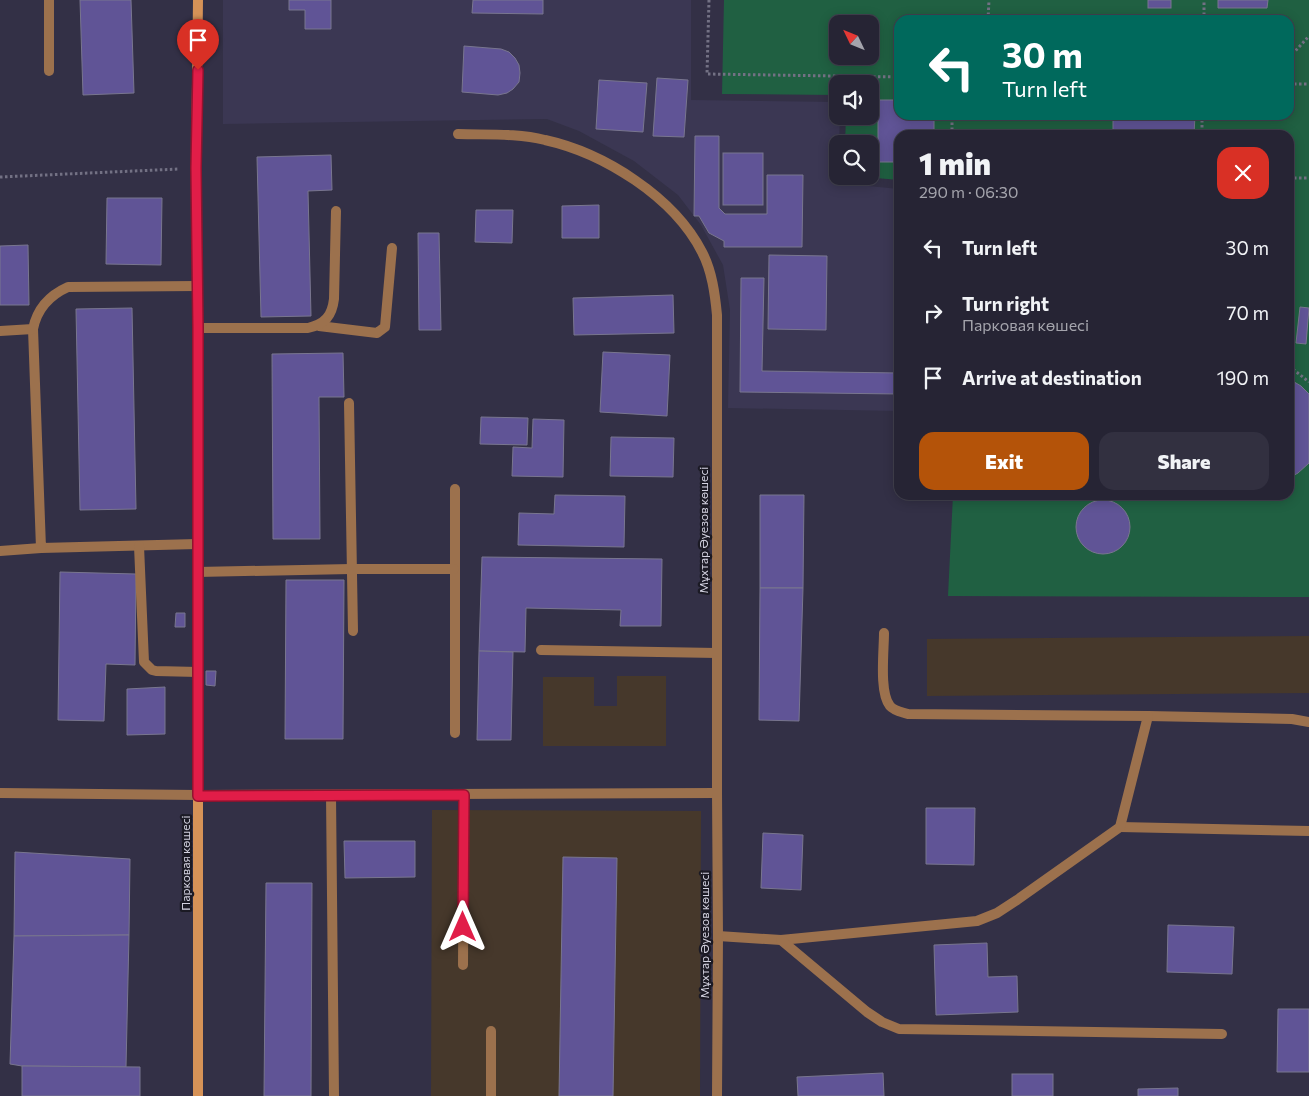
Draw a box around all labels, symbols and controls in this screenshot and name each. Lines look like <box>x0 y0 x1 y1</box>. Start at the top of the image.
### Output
north arrow <box>829 15 879 65</box>
map controls <box>829 15 879 185</box>
pin <box>177 19 219 70</box>
icon: arrive <box>184 26 212 54</box>
text: 30 m <box>1002 32 1083 75</box>
icon: left <box>919 35 984 100</box>
button: sound <box>829 75 879 125</box>
text: Turn left <box>1002 75 1087 102</box>
button: search <box>829 135 879 185</box>
text: 1 min <box>919 144 991 181</box>
button: close <box>1217 147 1269 199</box>
text: 290 m · 06:30 <box>919 182 1018 201</box>
icon: left <box>919 234 947 262</box>
text: Turn left <box>962 236 1037 259</box>
text: 30 m <box>1226 236 1269 259</box>
text: Turn right <box>962 292 1049 315</box>
icon: right <box>919 299 947 327</box>
text: 70 m <box>1226 301 1269 324</box>
text: Парковая көшесі <box>962 315 1089 334</box>
icon: arrive <box>919 364 947 392</box>
text: Arrive at destination <box>962 366 1142 389</box>
text: 190 m <box>1217 366 1269 389</box>
button: Exit <box>919 432 1089 490</box>
button: Share <box>1099 432 1269 490</box>
street label: Мұхтар Әуезов көшесі <box>696 467 710 593</box>
street label: Парковая көшесі <box>178 815 192 911</box>
street label: Мұхтар Әуезов көшесі <box>697 872 711 998</box>
position arrow <box>436 900 488 952</box>

